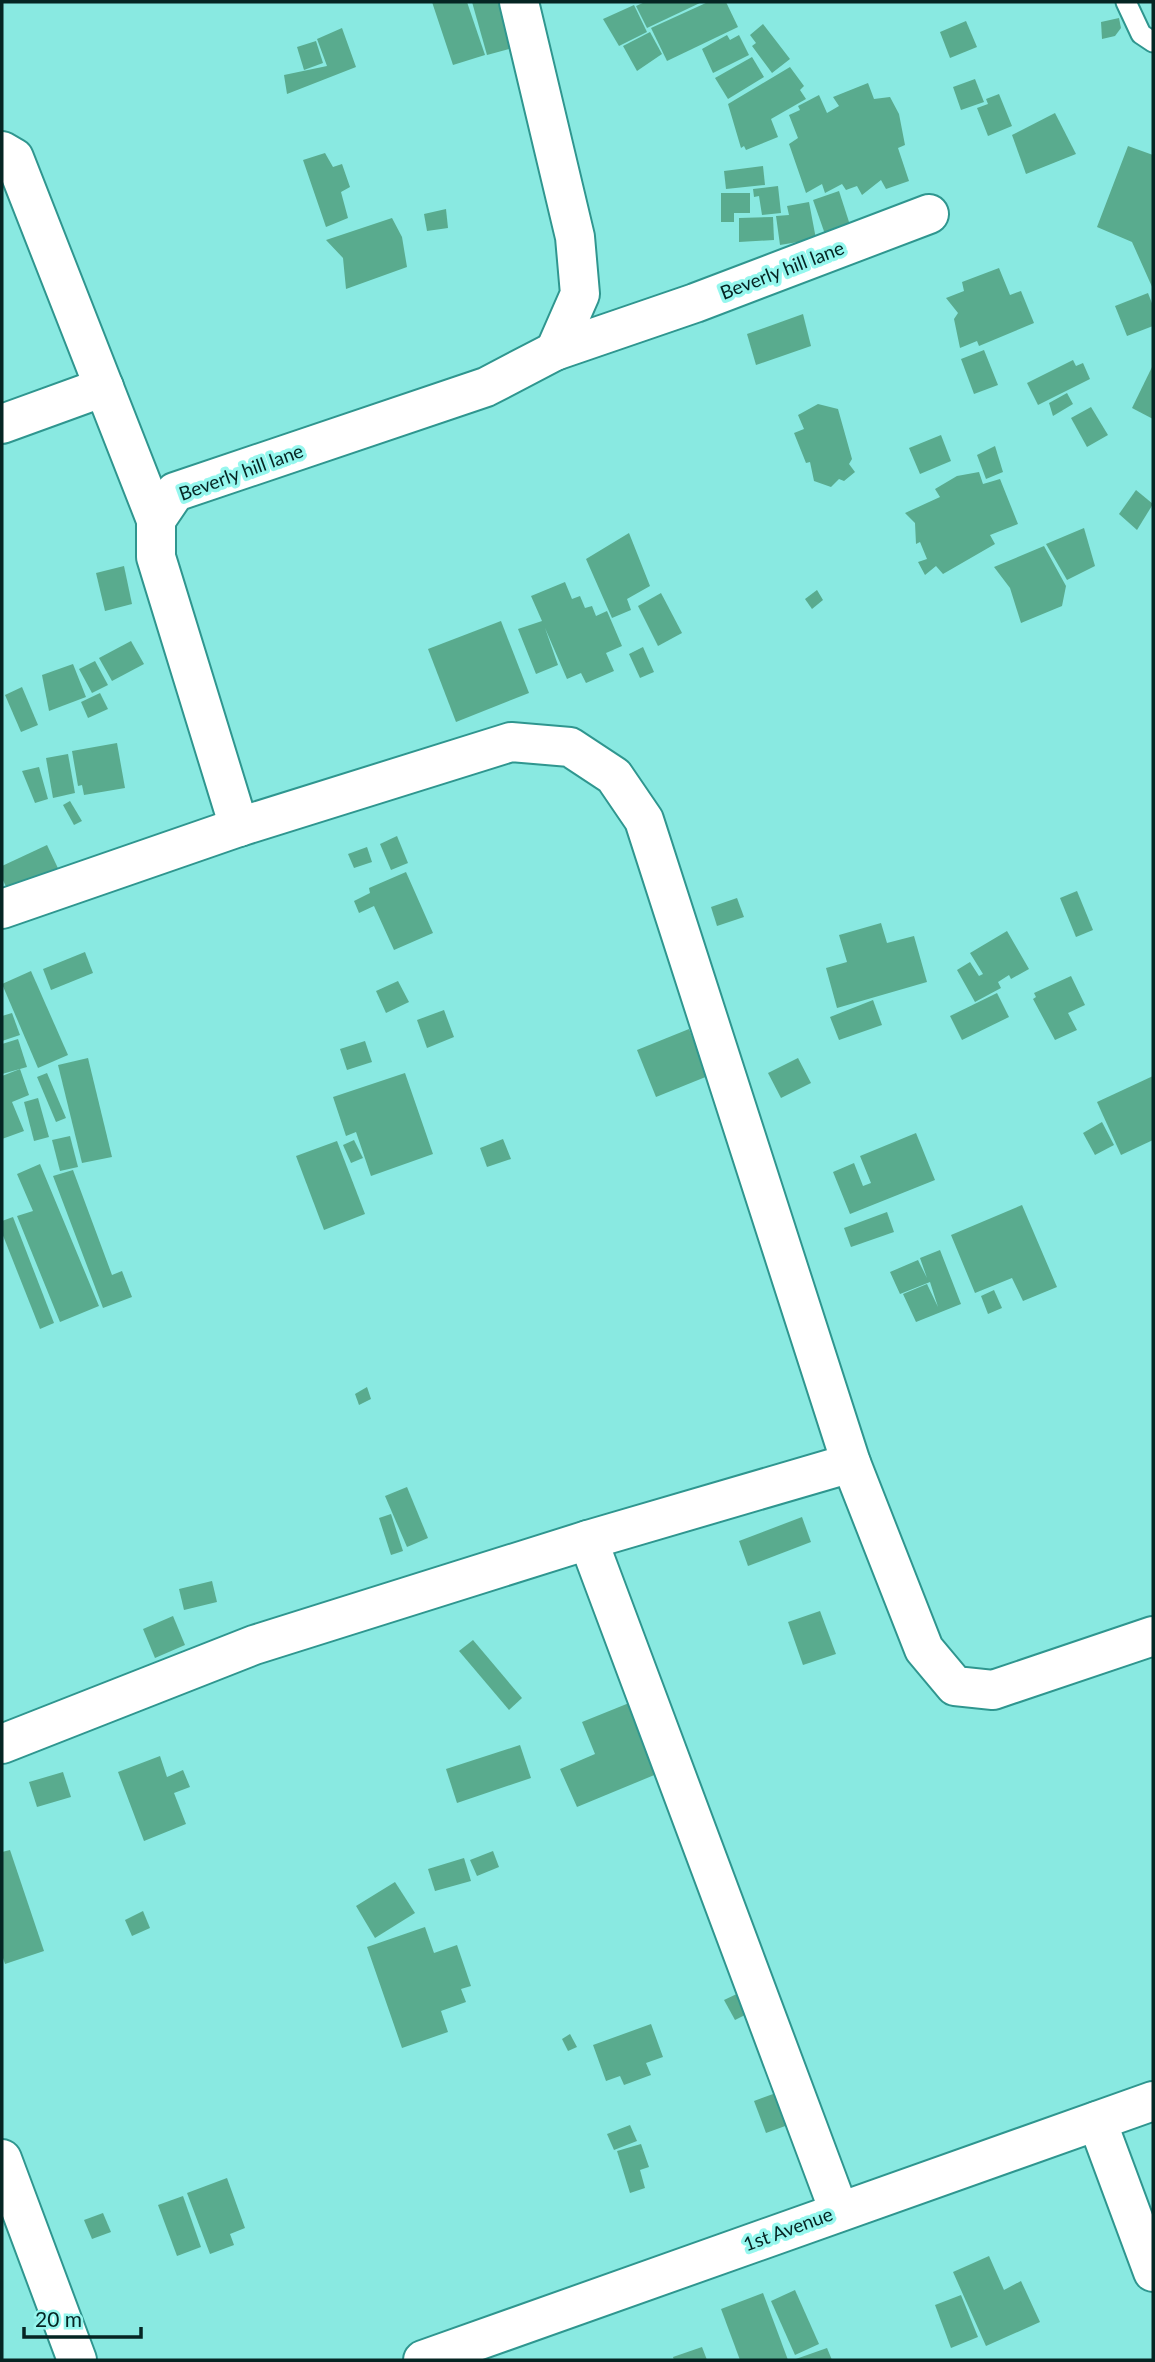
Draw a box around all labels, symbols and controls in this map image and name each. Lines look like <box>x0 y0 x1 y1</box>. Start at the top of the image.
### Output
street label: Beverly hill lane <box>717 235 847 304</box>
street label: Beverly hill lane <box>175 438 306 505</box>
street label: 1st Avenue <box>740 2202 836 2255</box>
scale bar <box>24 2296 142 2340</box>
text: 20 m <box>35 2306 82 2331</box>

